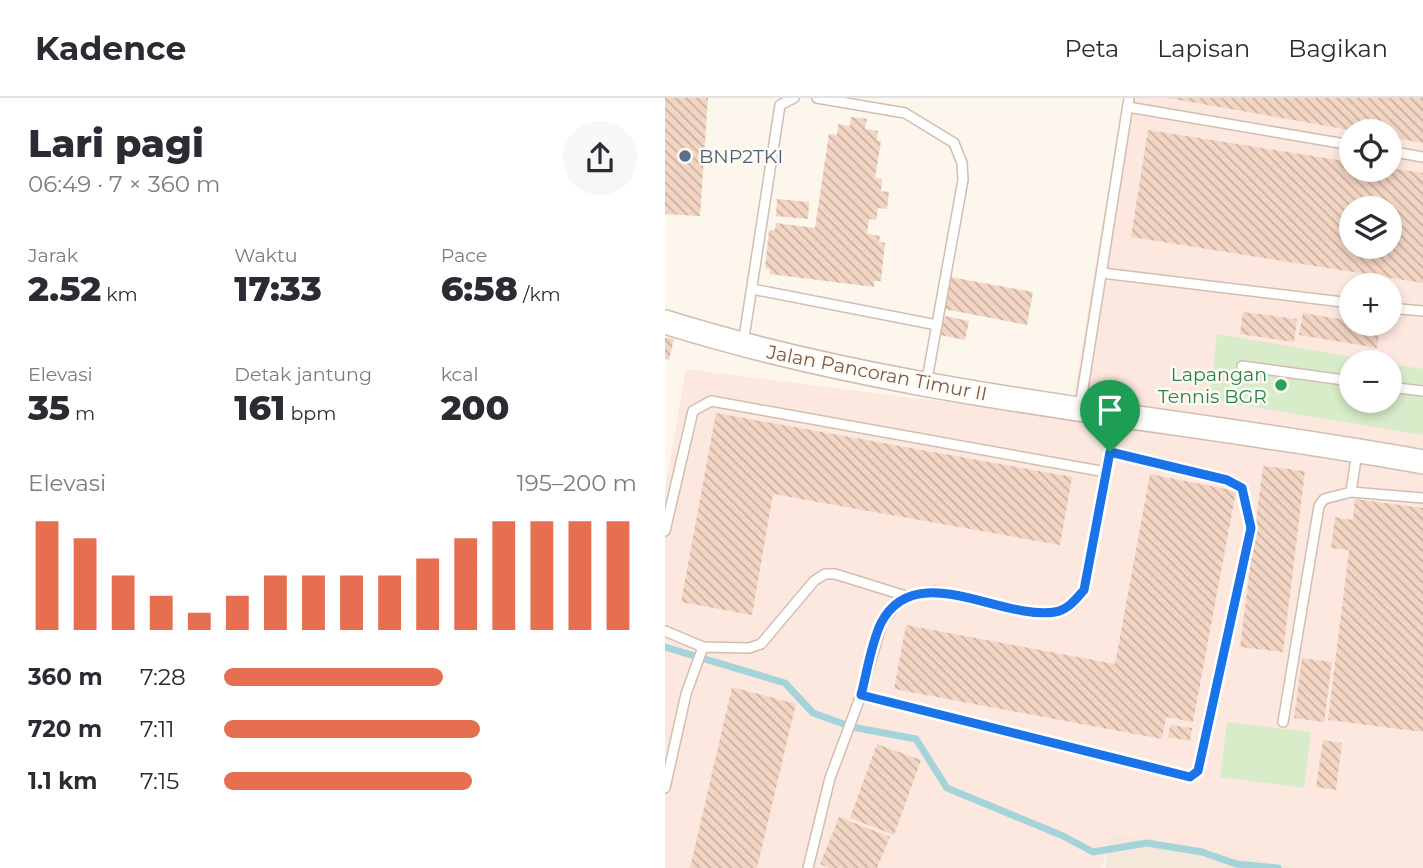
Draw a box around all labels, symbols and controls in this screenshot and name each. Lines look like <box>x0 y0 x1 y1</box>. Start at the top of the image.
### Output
text: Kadence <box>35 28 186 68</box>
text: Peta <box>1064 34 1119 63</box>
text: Lapisan <box>1157 34 1250 63</box>
text: Bagikan <box>1288 34 1388 63</box>
map controls <box>1339 119 1402 413</box>
button: locate <box>1339 119 1402 182</box>
text: Lari pagi <box>28 120 204 167</box>
button: share <box>563 121 637 195</box>
place label: BNP2TKI <box>699 145 783 168</box>
marker: BNP2TKI <box>677 148 693 164</box>
text: 06:49 · 7 × 360 m <box>28 170 220 198</box>
button: layers <box>1339 196 1402 259</box>
text: Jarak <box>28 244 78 267</box>
text: Waktu <box>234 244 297 267</box>
text: Pace <box>441 244 487 267</box>
text: 2.52 <box>28 267 101 310</box>
text: 17:33 <box>234 267 322 310</box>
text: 6:58 <box>441 267 518 310</box>
button: + <box>1339 273 1402 336</box>
text: km <box>101 283 138 306</box>
text: /km <box>518 283 561 306</box>
street label: Jalan Pancoran Timur II <box>764 340 989 406</box>
button: − <box>1339 350 1402 413</box>
text: Elevasi <box>28 363 93 386</box>
text: Detak jantung <box>234 363 372 386</box>
text: kcal <box>441 363 479 386</box>
place label: Lapangan Tennis BGR <box>1158 363 1267 408</box>
marker: Lapangan Tennis BGR <box>1273 377 1289 393</box>
pin <box>1080 380 1140 452</box>
text: 35 <box>28 386 70 429</box>
text: 161 <box>234 386 285 429</box>
text: 200 <box>441 386 510 429</box>
icon: arrive <box>1091 391 1129 429</box>
text: m <box>70 402 95 425</box>
text: bpm <box>285 402 336 425</box>
text: Elevasi <box>28 469 106 497</box>
text: 195–200 m <box>517 469 637 497</box>
text: 360 m <box>28 663 103 691</box>
text: 7:28 <box>140 663 186 691</box>
text: 720 m <box>28 715 102 743</box>
text: 7:11 <box>140 715 175 743</box>
text: 1.1 km <box>28 767 97 795</box>
text: 7:15 <box>140 767 179 795</box>

